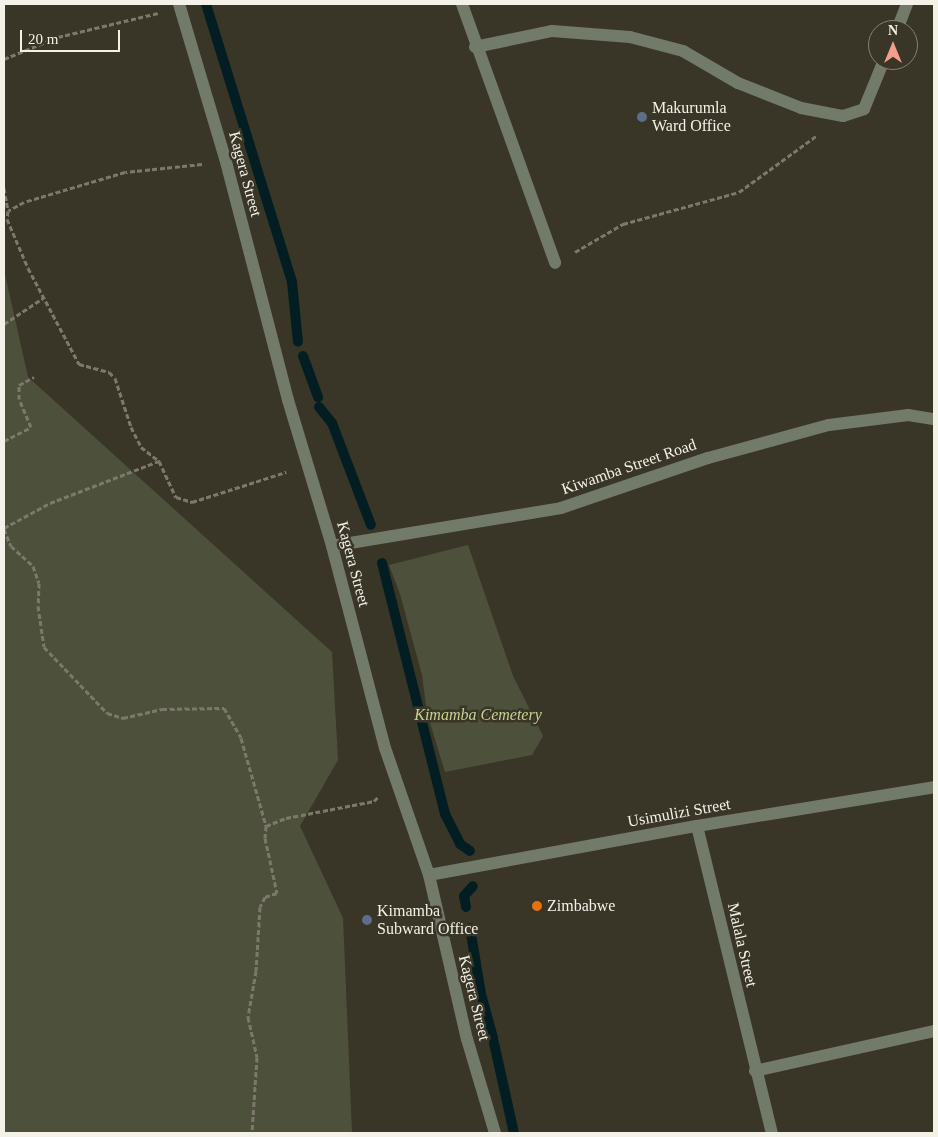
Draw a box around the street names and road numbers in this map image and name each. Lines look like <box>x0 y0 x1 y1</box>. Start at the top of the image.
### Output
street label: Kagera Street <box>224 129 266 219</box>
street label: Kiwamba Street Road <box>559 435 699 499</box>
street label: Kagera Street <box>332 519 374 609</box>
street label: Usimulizi Street <box>626 794 732 832</box>
street label: Malala Street <box>723 901 761 989</box>
street label: Kagera Street <box>454 953 494 1043</box>

